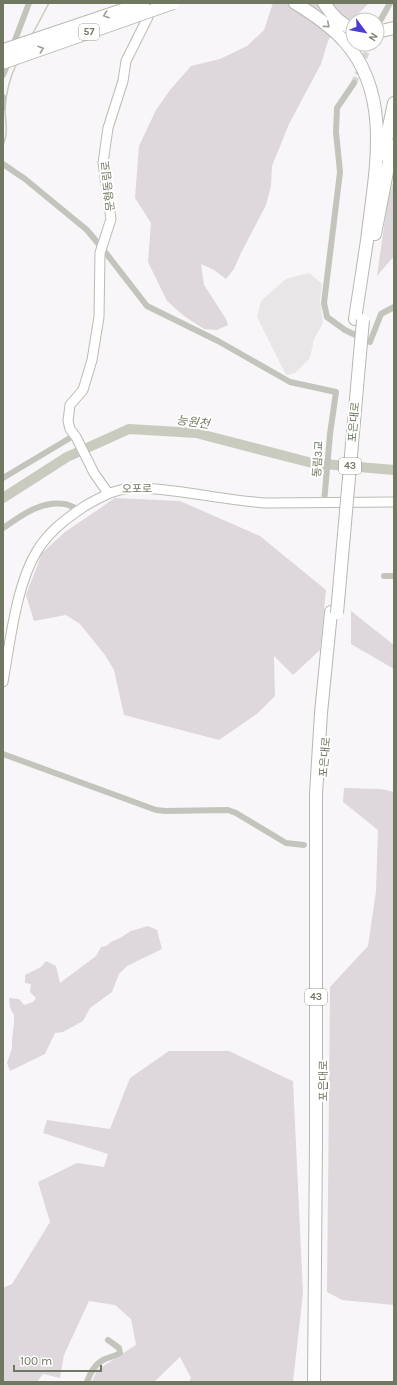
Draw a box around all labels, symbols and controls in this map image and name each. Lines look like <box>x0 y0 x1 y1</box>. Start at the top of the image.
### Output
one-way arrow <box>102 10 109 19</box>
north arrow <box>345 12 385 52</box>
one-way arrow <box>322 20 330 27</box>
road number: 57 <box>79 24 99 40</box>
text: N <box>365 30 381 44</box>
one-way arrow <box>38 45 45 54</box>
street label: 문형동림로 <box>99 160 117 212</box>
street label: 포은대로 <box>346 401 362 443</box>
water label: 능원천 <box>176 413 212 432</box>
street label: 동림3교 <box>310 440 326 478</box>
road number: 43 <box>339 458 361 474</box>
street label: 오포로 <box>122 482 152 496</box>
street label: 포은대로 <box>317 736 333 778</box>
road number: 43 <box>305 989 327 1005</box>
street label: 포은대로 <box>317 1061 330 1101</box>
scale bar <box>14 1347 101 1373</box>
text: 100 m <box>20 1354 52 1368</box>

